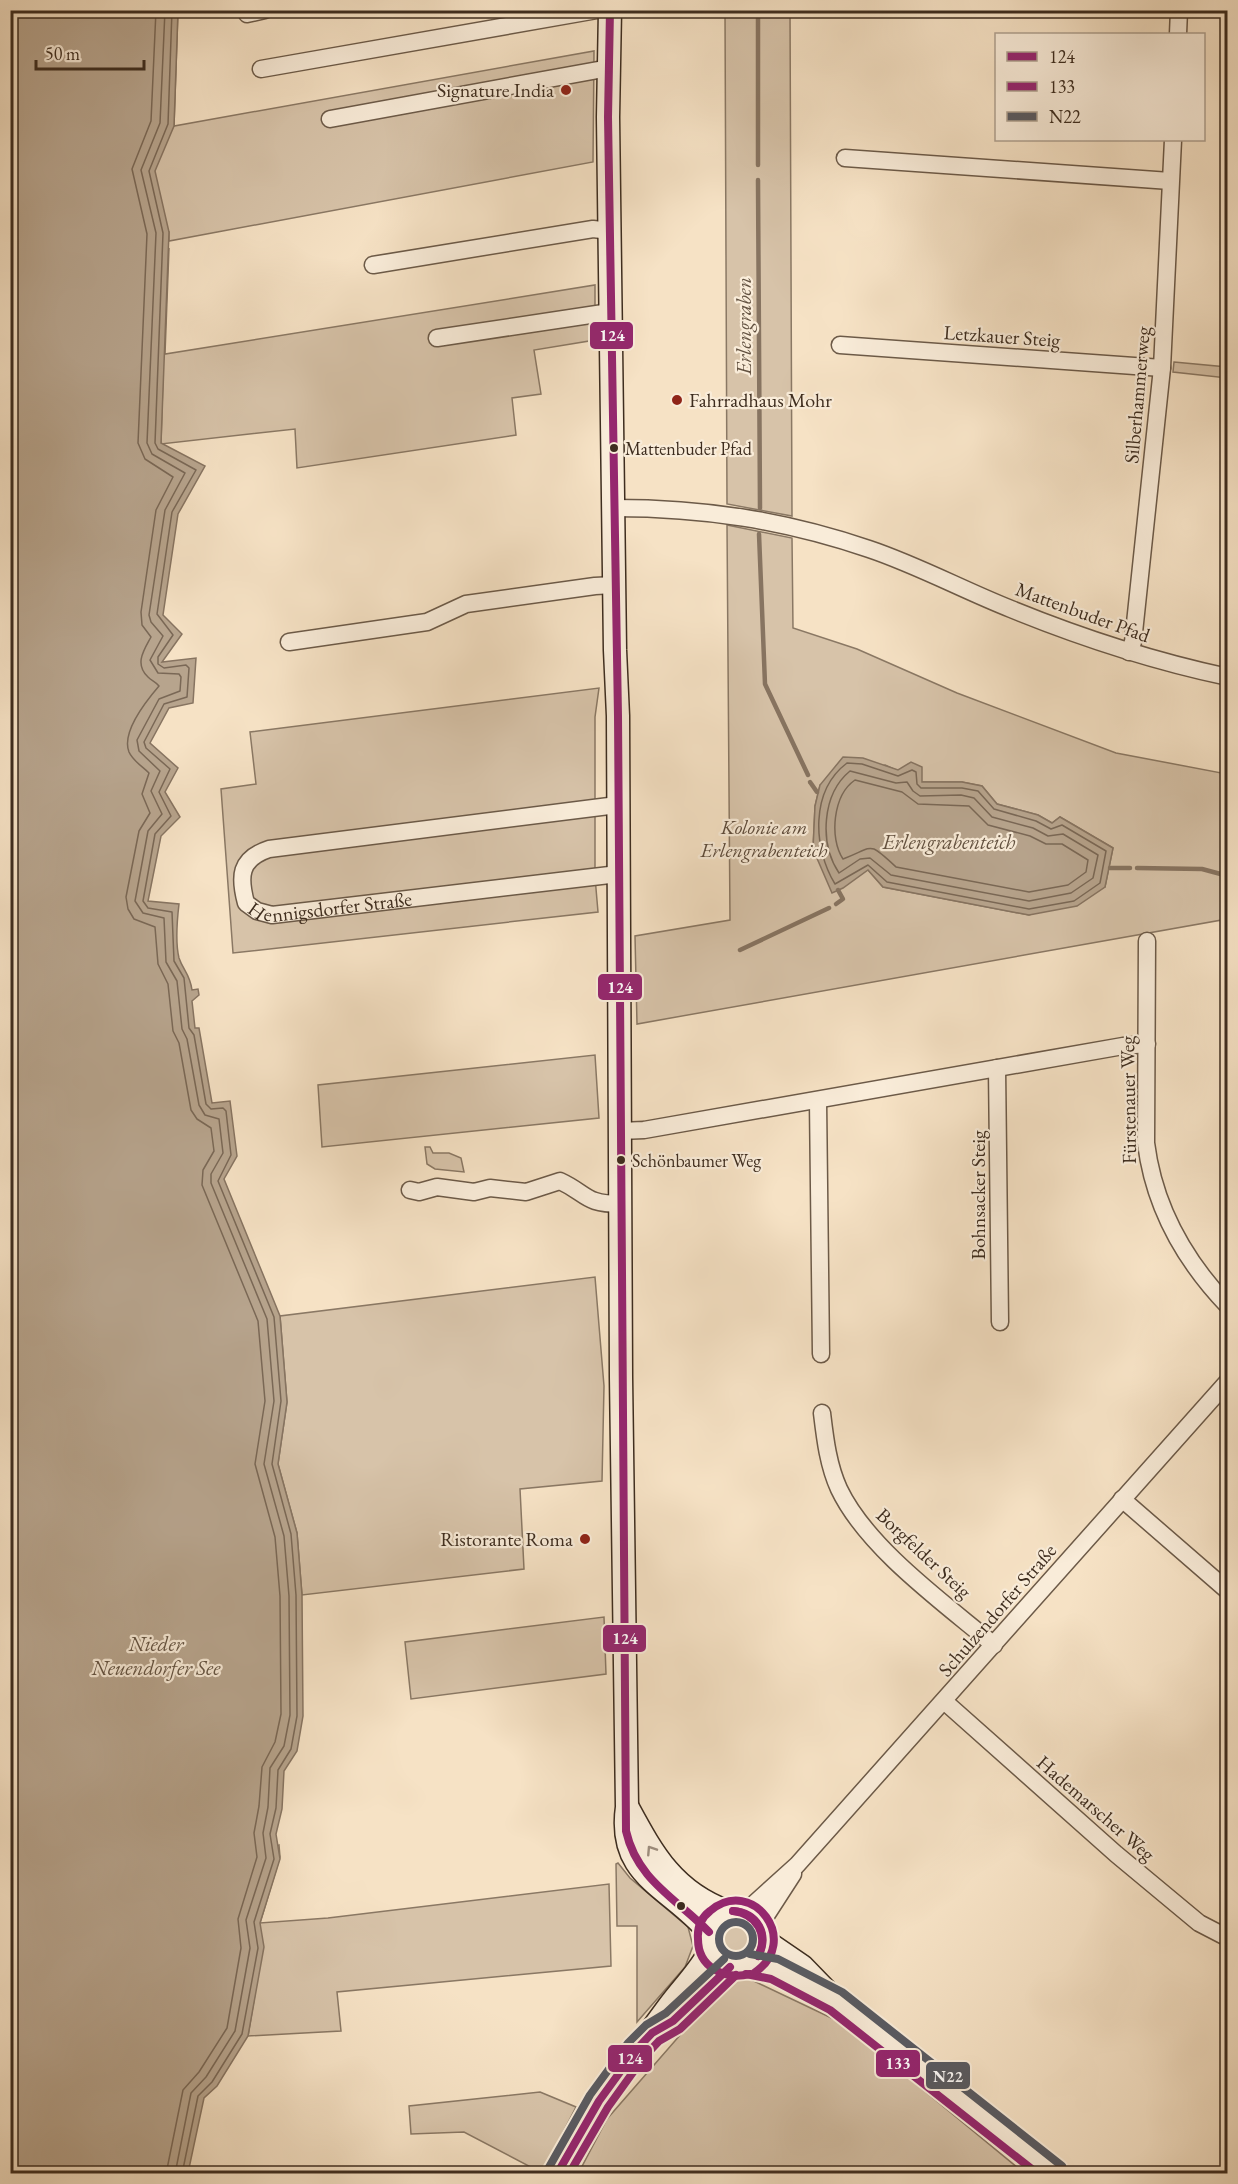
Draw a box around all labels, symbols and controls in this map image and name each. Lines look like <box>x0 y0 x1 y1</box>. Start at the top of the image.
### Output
scale bar <box>36 33 144 71</box>
legend <box>995 33 1205 141</box>
text: 50 m <box>45 42 80 65</box>
text: 124 <box>1049 45 1075 68</box>
text: 133 <box>1049 75 1075 98</box>
place label: Signature India <box>437 77 554 103</box>
marker: Signature India <box>559 83 573 97</box>
text: N22 <box>1049 105 1081 128</box>
water label: Erlengraben <box>730 277 757 376</box>
street label: Letzkauer Steig <box>943 319 1061 353</box>
line badge: 124 <box>589 321 634 350</box>
text: 124 <box>599 325 625 346</box>
street label: Silberhammerweg <box>1118 325 1156 465</box>
place label: Fahrradhaus Mohr <box>689 387 832 413</box>
marker: Fahrradhaus Mohr <box>670 393 684 407</box>
place label: Mattenbuder Pfad <box>625 437 753 460</box>
marker: Mattenbuder Pfad <box>608 442 620 454</box>
street label: Mattenbuder Pfad <box>1012 576 1154 649</box>
park label: Kolonie am Erlengrabenteich <box>700 814 828 863</box>
water label: Erlengrabenteich <box>881 828 1016 855</box>
street label: Hennigsdorfer Straße <box>243 886 413 928</box>
line badge: 124 <box>597 973 643 1001</box>
text: 124 <box>607 977 633 998</box>
street label: Fürstenauer Weg <box>1114 1035 1142 1164</box>
street label: Bohnsacker Steig <box>965 1130 991 1260</box>
place label: Schönbaumer Weg <box>632 1149 761 1172</box>
marker: Schönbaumer Weg <box>615 1154 627 1166</box>
street label: Borgfelder Steig <box>871 1502 977 1604</box>
place label: Ristorante Roma <box>440 1526 573 1552</box>
marker: Ristorante Roma <box>578 1532 592 1546</box>
street label: Schulzendorfer Straße <box>932 1538 1062 1682</box>
line badge: 124 <box>602 1624 647 1653</box>
text: 124 <box>612 1628 638 1649</box>
water label: Nieder Neuendorfer See <box>91 1630 221 1681</box>
street label: Hademarscher Weg <box>1031 1749 1161 1867</box>
one-way arrow <box>647 1846 658 1857</box>
unlabelled marker <box>675 1900 687 1912</box>
line badge: 124 <box>607 2044 653 2073</box>
text: 124 <box>617 2048 643 2069</box>
line badge: 133 <box>875 2049 921 2078</box>
text: 133 <box>885 2053 911 2074</box>
line badge: N22 <box>925 2061 971 2090</box>
text: N22 <box>933 2066 963 2087</box>

